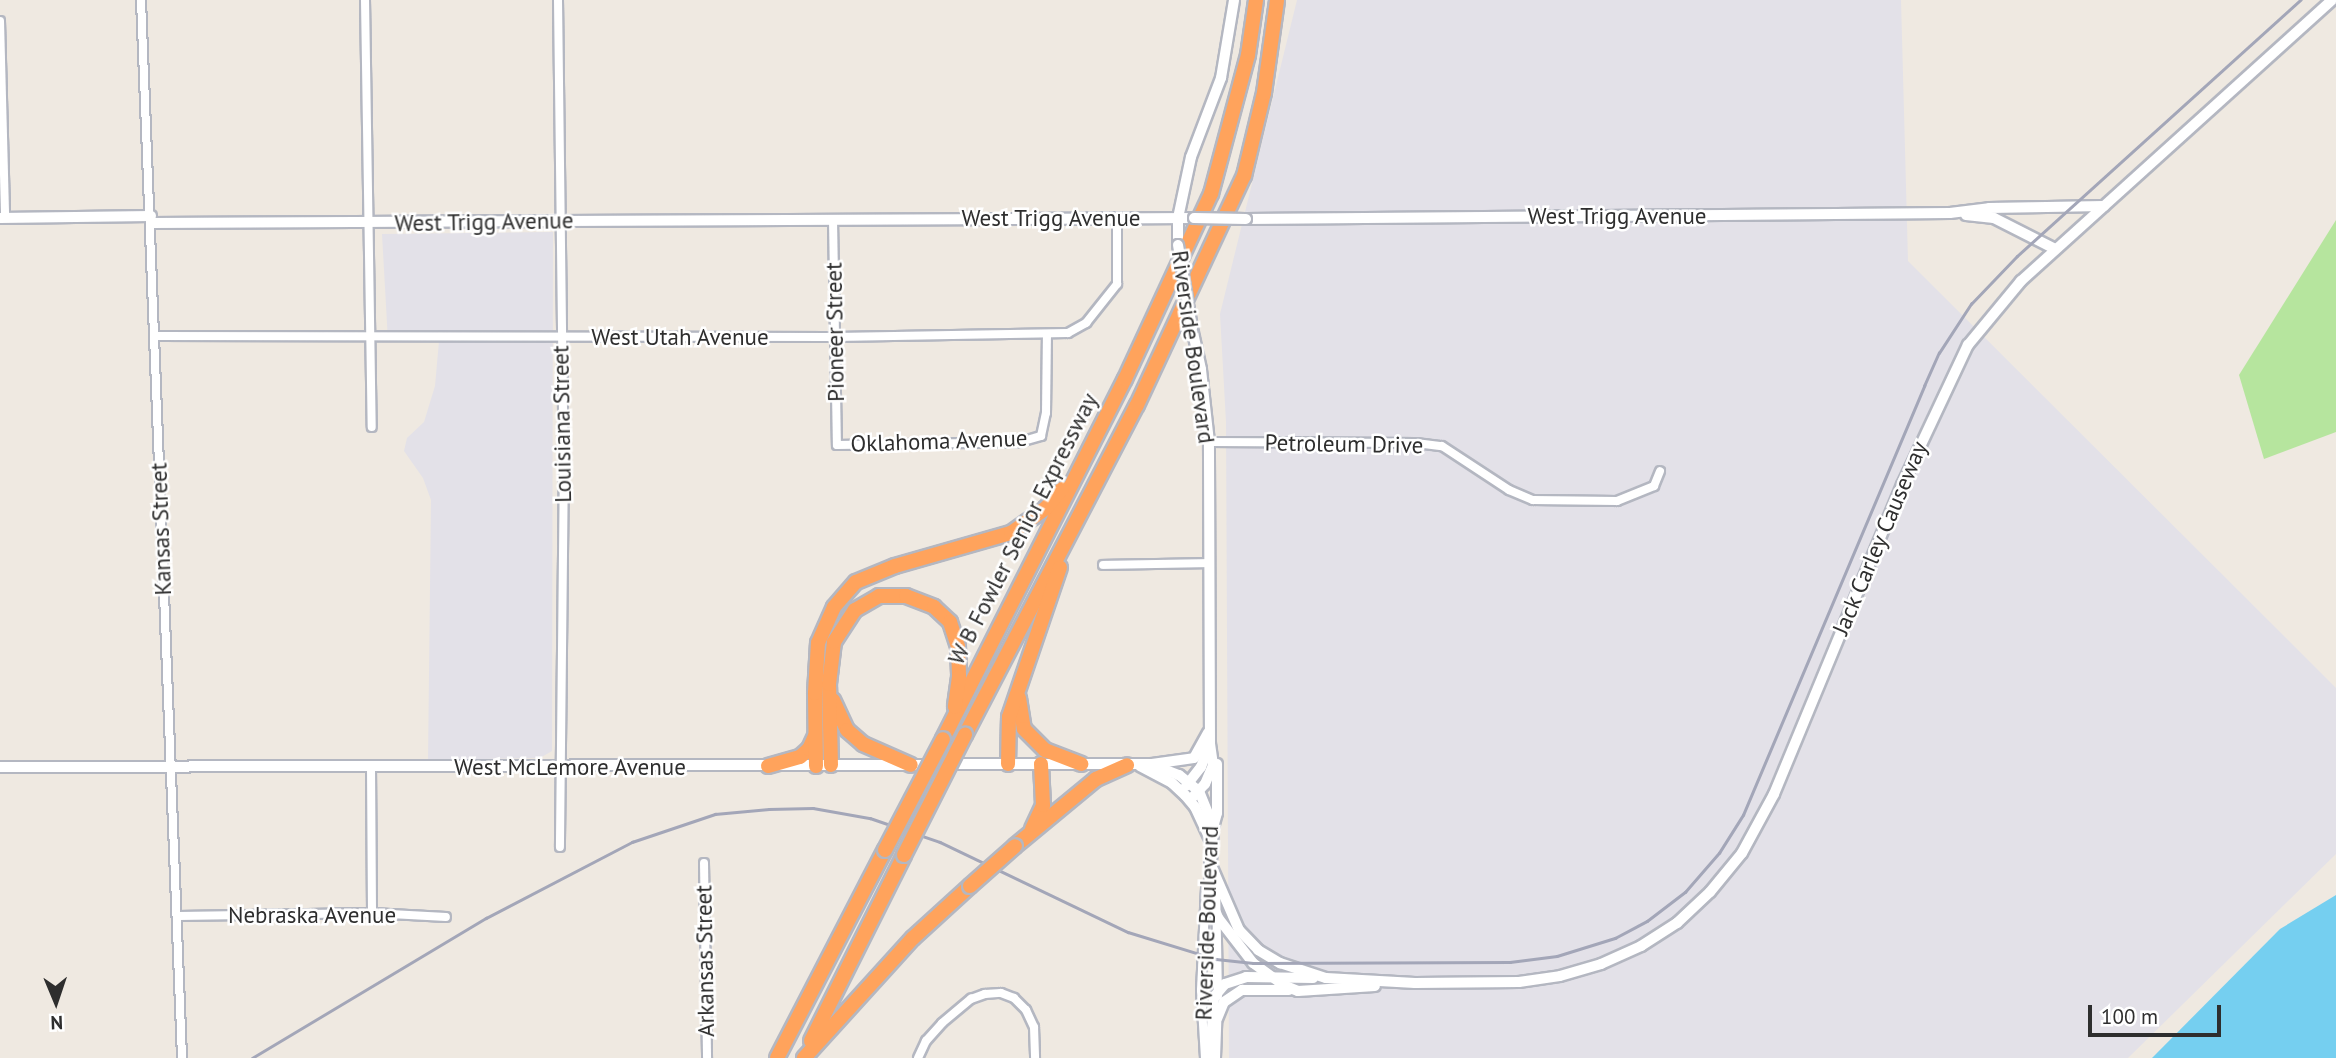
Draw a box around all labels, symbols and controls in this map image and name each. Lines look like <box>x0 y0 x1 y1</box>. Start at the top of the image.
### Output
street label: West Trigg Avenue <box>1527 202 1707 230</box>
street label: West Trigg Avenue <box>961 204 1141 232</box>
street label: West Trigg Avenue <box>394 207 574 237</box>
street label: Riverside Boulevard <box>1166 249 1220 445</box>
street label: Pioneer Street <box>820 262 850 402</box>
street label: West Utah Avenue <box>591 323 769 351</box>
street label: Louisiana Street <box>547 345 577 503</box>
street label: W B Fowler Senior Expressway <box>942 388 1104 670</box>
street label: Oklahoma Avenue <box>850 424 1028 458</box>
street label: Petroleum Drive <box>1264 429 1424 459</box>
street label: Jack Carley Causeway <box>1826 436 1934 640</box>
street label: Kansas Street <box>145 462 177 596</box>
street label: West McLemore Avenue <box>454 753 686 781</box>
street label: Riverside Boulevard <box>1190 825 1224 1021</box>
street label: Arkansas Street <box>690 885 720 1037</box>
street label: Nebraska Avenue <box>228 901 396 929</box>
north arrow <box>21 967 91 1037</box>
scale bar <box>2091 992 2224 1036</box>
text: 100 m <box>2101 1003 2158 1030</box>
text: N <box>50 1011 63 1035</box>

